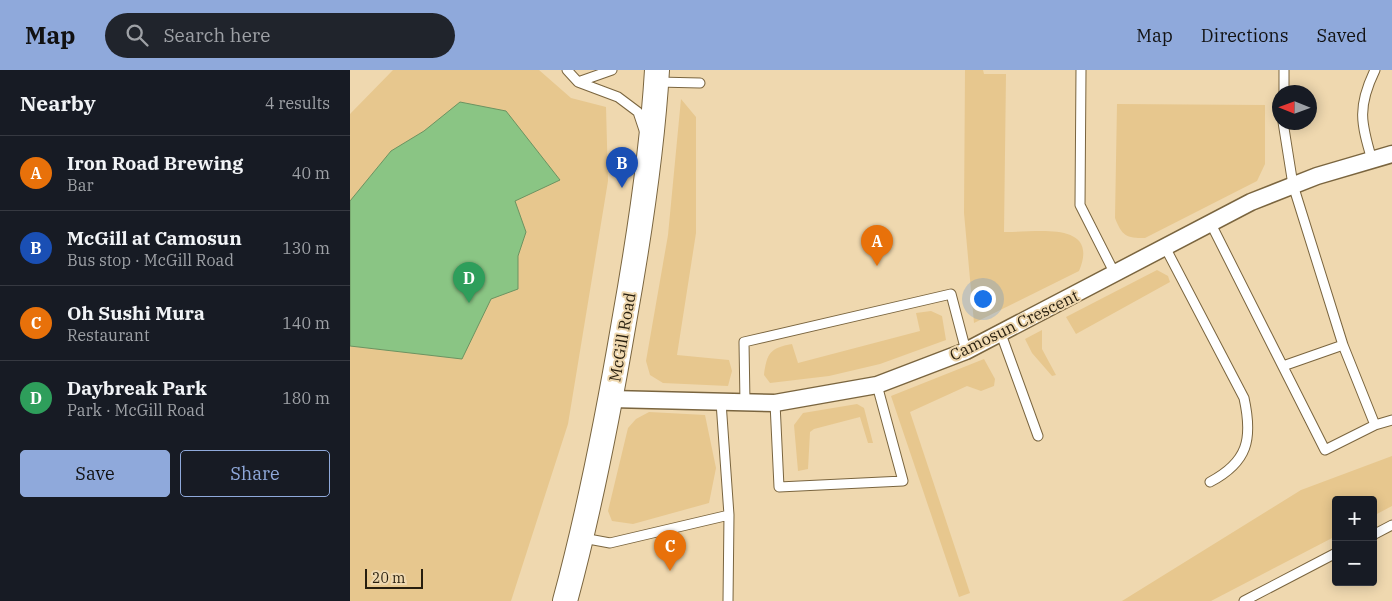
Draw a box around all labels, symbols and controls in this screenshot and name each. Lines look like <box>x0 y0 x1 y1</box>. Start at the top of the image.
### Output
search box <box>105 13 455 58</box>
text: Map <box>25 19 75 51</box>
icon: search <box>123 21 151 49</box>
text: Search here <box>163 23 270 47</box>
text: Map <box>1136 24 1173 47</box>
text: Directions <box>1201 24 1289 47</box>
text: Saved <box>1317 24 1367 47</box>
north arrow <box>1272 85 1317 130</box>
text: Nearby <box>20 89 96 117</box>
text: 4 results <box>265 93 330 113</box>
pin: B <box>606 147 638 188</box>
text: Iron Road Brewing <box>67 151 243 175</box>
text: A <box>30 163 42 183</box>
text: 40 m <box>292 163 330 183</box>
text: Bar <box>67 175 94 195</box>
pin: A <box>861 225 893 266</box>
text: McGill at Camosun <box>67 226 242 250</box>
text: B <box>30 238 42 258</box>
text: 130 m <box>282 238 330 258</box>
text: Bus stop · McGill Road <box>67 250 234 270</box>
pin: D <box>453 262 485 303</box>
street label: Camosun Crescent <box>946 285 1082 365</box>
your location <box>970 286 996 312</box>
street label: McGill Road <box>604 291 640 383</box>
text: Oh Sushi Mura <box>67 301 205 325</box>
text: C <box>31 313 41 333</box>
text: 140 m <box>282 313 330 333</box>
text: Restaurant <box>67 325 150 345</box>
text: Daybreak Park <box>67 376 207 400</box>
text: D <box>30 388 42 408</box>
text: 180 m <box>282 388 330 408</box>
text: Park · McGill Road <box>67 400 205 420</box>
button: Save <box>20 450 170 497</box>
button: Share <box>180 450 330 497</box>
map controls <box>1332 496 1377 586</box>
button: + <box>1332 496 1377 541</box>
pin: C <box>654 530 686 571</box>
button: − <box>1332 541 1377 586</box>
scale bar <box>365 566 422 589</box>
text: 20 m <box>372 569 405 587</box>

